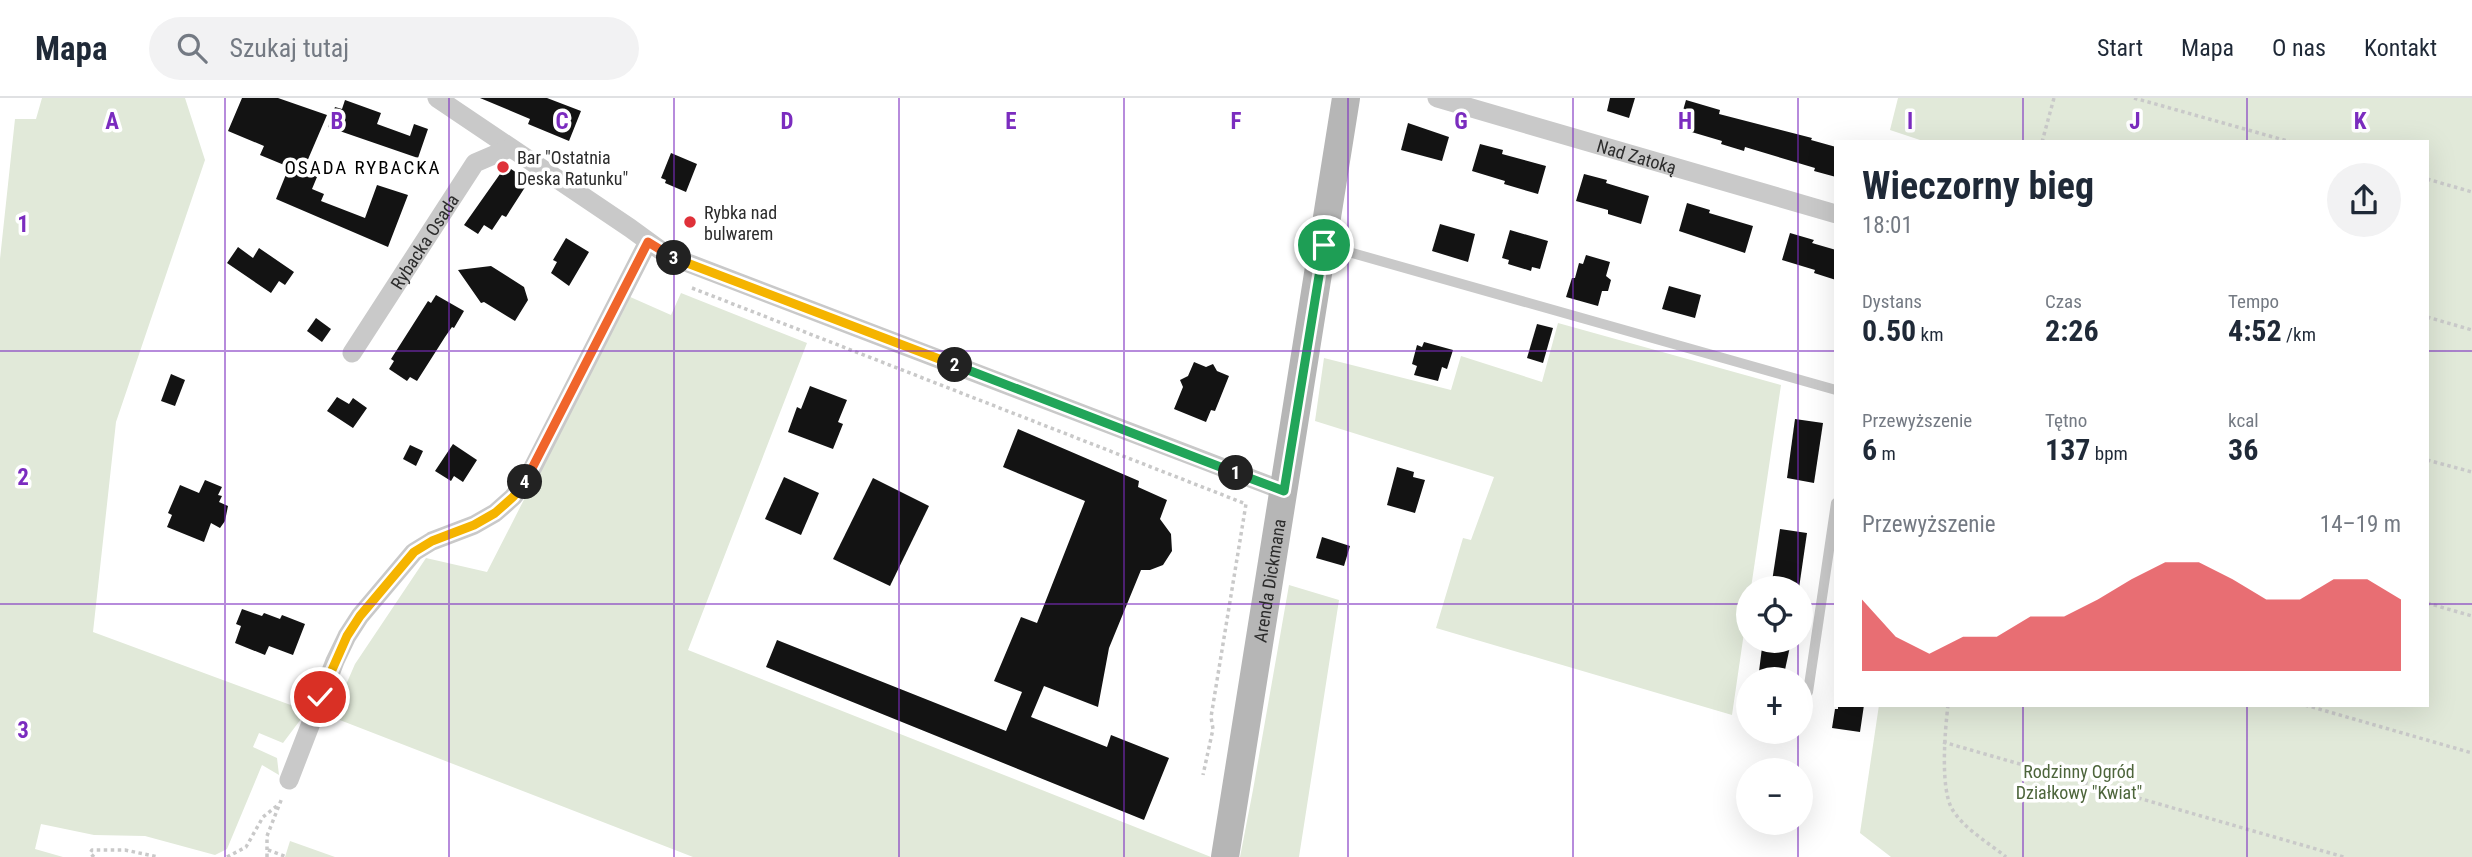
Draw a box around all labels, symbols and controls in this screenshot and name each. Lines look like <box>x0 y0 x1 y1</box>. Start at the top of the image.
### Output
search box <box>149 17 639 80</box>
text: Mapa <box>35 29 107 68</box>
icon: search <box>173 29 211 67</box>
text: Szukaj tutaj <box>229 33 349 63</box>
text: Start <box>2097 34 2143 62</box>
text: Mapa <box>2181 34 2234 62</box>
text: O nas <box>2272 34 2326 62</box>
text: Kontakt <box>2364 34 2437 62</box>
text: A <box>105 108 119 135</box>
text: B <box>331 108 343 135</box>
text: C <box>555 108 569 135</box>
text: D <box>781 108 794 135</box>
text: E <box>1005 108 1017 135</box>
text: F <box>1231 108 1242 135</box>
text: G <box>1454 108 1468 135</box>
text: H <box>1678 108 1692 135</box>
text: I <box>1907 108 1913 135</box>
text: J <box>2129 108 2141 135</box>
text: K <box>2354 108 2367 135</box>
street label: Nad Zatoką <box>1594 135 1679 178</box>
place label: Bar "Ostatnia Deska Ratunku" <box>517 147 628 189</box>
district label: OSADA RYBACKA <box>284 156 442 179</box>
marker: Bar "Ostatnia Deska Ratunku" <box>495 159 511 175</box>
button: share <box>2327 163 2401 237</box>
text: Wieczorny bieg <box>1862 164 2094 208</box>
street label: Rybacka Osada <box>386 190 463 293</box>
place label: Rybka nad bulwarem <box>704 202 777 244</box>
text: 1 <box>17 211 29 238</box>
text: 18:01 <box>1862 212 1913 239</box>
marker: Rybka nad bulwarem <box>682 214 698 230</box>
pin <box>1294 215 1354 275</box>
icon: arrive <box>1305 226 1343 264</box>
pin: 3 <box>656 240 692 276</box>
text: 3 <box>669 246 678 269</box>
text: Dystans <box>1862 290 1922 313</box>
text: Czas <box>2045 290 2082 313</box>
text: Tempo <box>2228 290 2279 313</box>
text: 0.50 <box>1862 313 1916 348</box>
text: 2:26 <box>2045 313 2099 348</box>
text: 4:52 <box>2228 313 2282 348</box>
text: km <box>1916 323 1943 346</box>
text: /km <box>2282 323 2316 346</box>
pin: 2 <box>937 348 972 382</box>
text: 2 <box>950 353 959 376</box>
text: Przewyższenie <box>1862 409 1972 432</box>
text: Tętno <box>2045 409 2087 432</box>
text: kcal <box>2228 409 2259 432</box>
text: 6 <box>1862 432 1877 467</box>
text: 137 <box>2045 432 2090 467</box>
text: 36 <box>2228 432 2258 467</box>
text: m <box>1877 442 1896 465</box>
text: bpm <box>2090 442 2128 465</box>
pin: 1 <box>1218 456 1254 490</box>
text: 1 <box>1231 461 1240 484</box>
text: 2 <box>17 464 29 491</box>
pin: 4 <box>508 464 542 500</box>
text: 4 <box>520 470 529 493</box>
text: Przewyższenie <box>1862 511 1995 538</box>
text: 14–19 m <box>2320 511 2401 538</box>
street label: Arenda Dickmana <box>1249 517 1289 644</box>
map controls <box>1736 576 1813 835</box>
button: locate <box>1736 576 1813 653</box>
pin <box>290 667 350 727</box>
button: + <box>1736 667 1813 744</box>
icon: check <box>301 678 339 716</box>
text: 3 <box>17 717 29 744</box>
button: − <box>1736 758 1813 835</box>
park label: Rodzinny Ogród Działkowy "Kwiat" <box>2016 761 2142 803</box>

